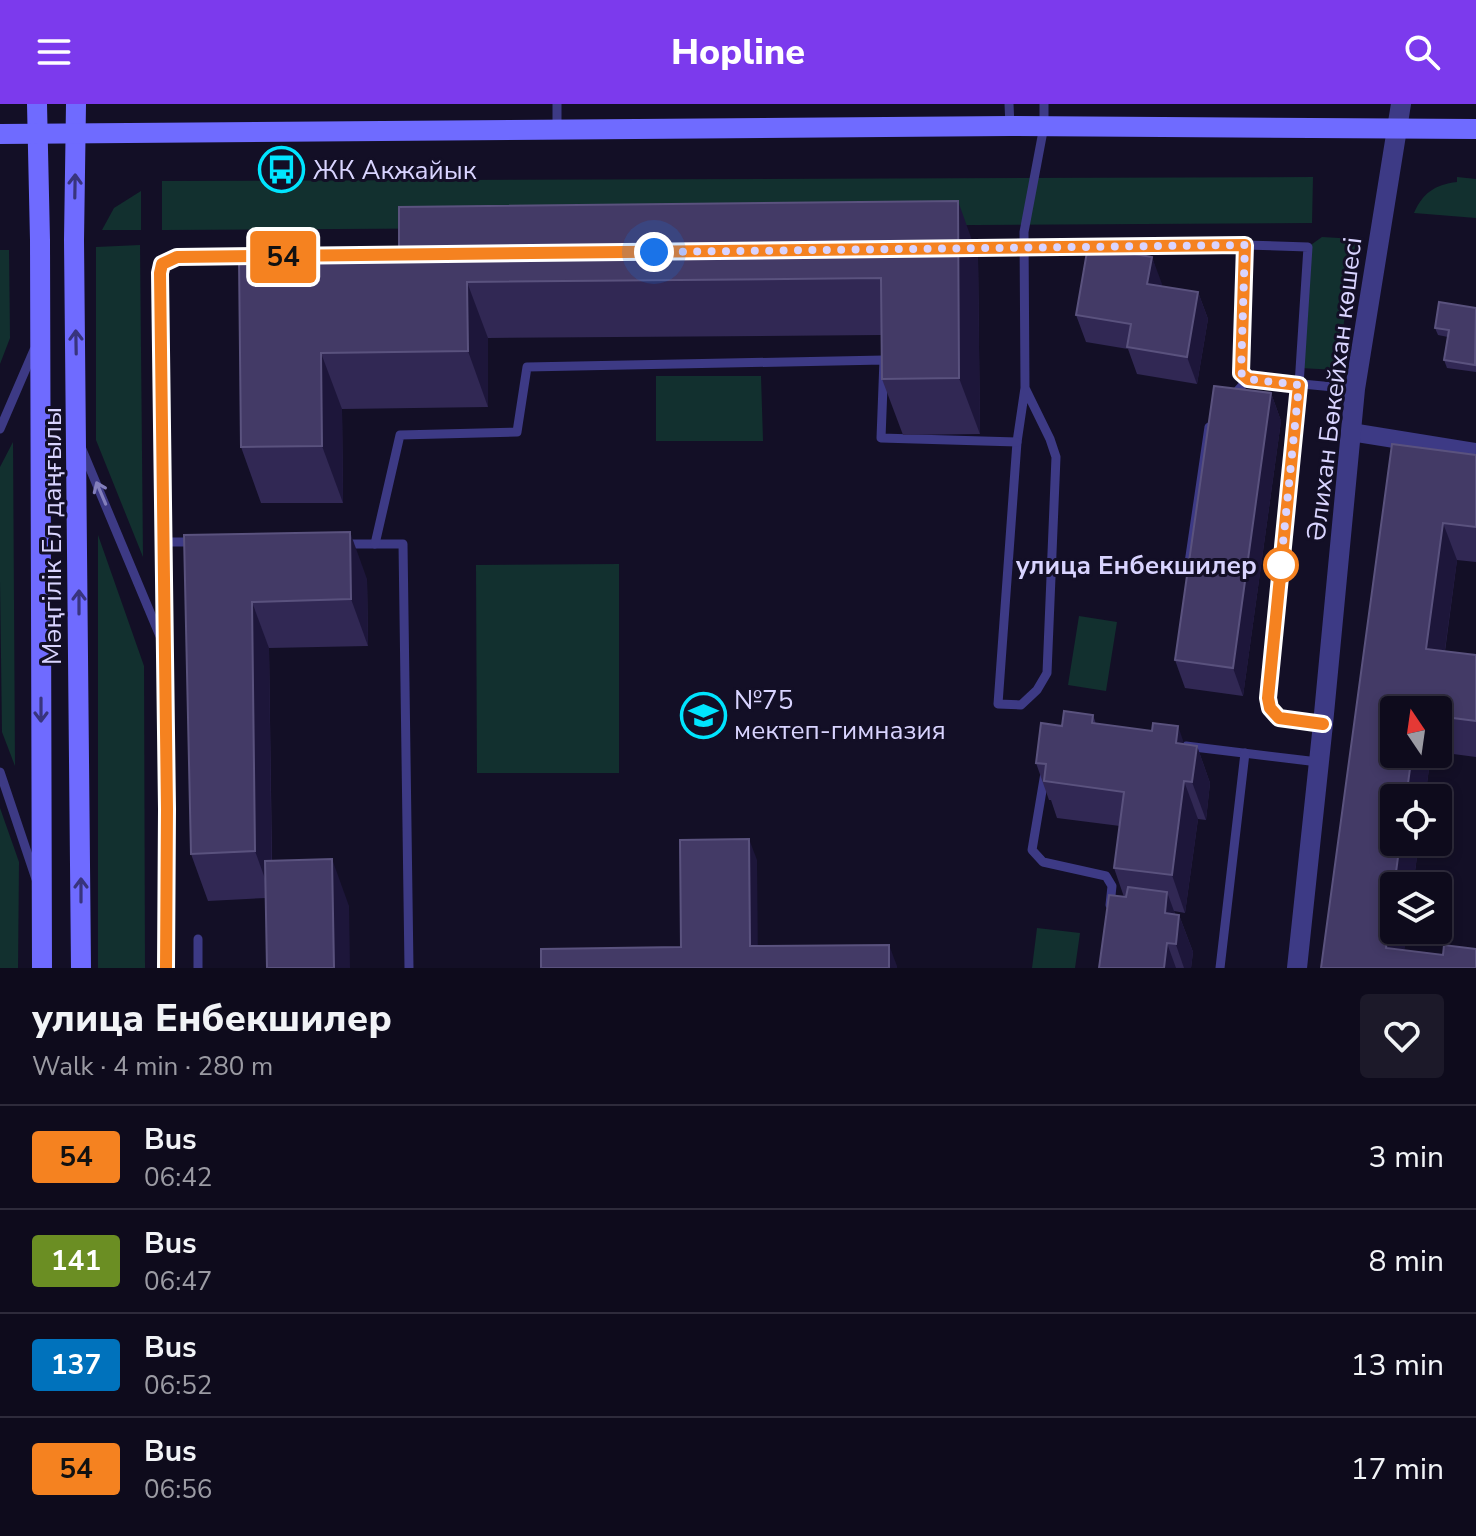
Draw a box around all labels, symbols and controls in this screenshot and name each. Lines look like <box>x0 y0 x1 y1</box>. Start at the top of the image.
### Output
text: Hopline <box>671 28 805 77</box>
icon: menu <box>32 30 76 74</box>
icon: search <box>1400 30 1444 74</box>
bus stop icon: ЖК Акжайык <box>258 146 306 194</box>
place label: ЖК Акжайык <box>313 153 477 188</box>
one-way arrow <box>67 173 83 200</box>
line badge: 54 <box>247 231 319 283</box>
your location <box>634 232 674 272</box>
street label: Әлихан Бөкейхан көшесі <box>1298 235 1371 543</box>
text: 54 <box>266 238 300 276</box>
one-way arrow <box>68 329 84 356</box>
street label: Мәңгілік Ел даңғылы <box>35 407 70 665</box>
one-way arrow <box>92 481 107 506</box>
place label: улица Енбекшилер <box>1016 548 1257 583</box>
marker: улица Енбекшилер <box>1264 548 1298 582</box>
one-way arrow <box>71 589 87 616</box>
place label: №75 мектеп-гимназия <box>734 683 946 748</box>
school or university icon: №75 мектеп-гимназия <box>679 691 727 739</box>
one-way arrow <box>33 696 49 723</box>
north arrow <box>1380 696 1452 768</box>
map controls <box>1380 696 1452 944</box>
button: locate <box>1380 784 1452 856</box>
button: layers <box>1380 872 1452 944</box>
one-way arrow <box>73 877 88 904</box>
text: улица Енбекшилер <box>32 993 392 1044</box>
button: heart <box>1360 994 1444 1078</box>
text: Walk · 4 min · 280 m <box>32 1049 273 1084</box>
text: Bus <box>144 1119 197 1160</box>
text: 3 min <box>1369 1137 1444 1178</box>
text: 54 <box>59 1138 93 1176</box>
text: 06:42 <box>144 1160 212 1195</box>
text: Bus <box>144 1223 197 1264</box>
text: 8 min <box>1369 1241 1444 1282</box>
text: 141 <box>51 1242 101 1280</box>
text: 06:47 <box>144 1264 212 1299</box>
text: Bus <box>144 1327 197 1368</box>
text: 13 min <box>1351 1345 1444 1386</box>
text: 137 <box>51 1346 101 1384</box>
text: 06:52 <box>144 1368 212 1403</box>
text: Bus <box>144 1431 197 1472</box>
text: 17 min <box>1351 1449 1444 1490</box>
text: 54 <box>59 1450 93 1488</box>
text: 06:56 <box>144 1472 212 1507</box>

